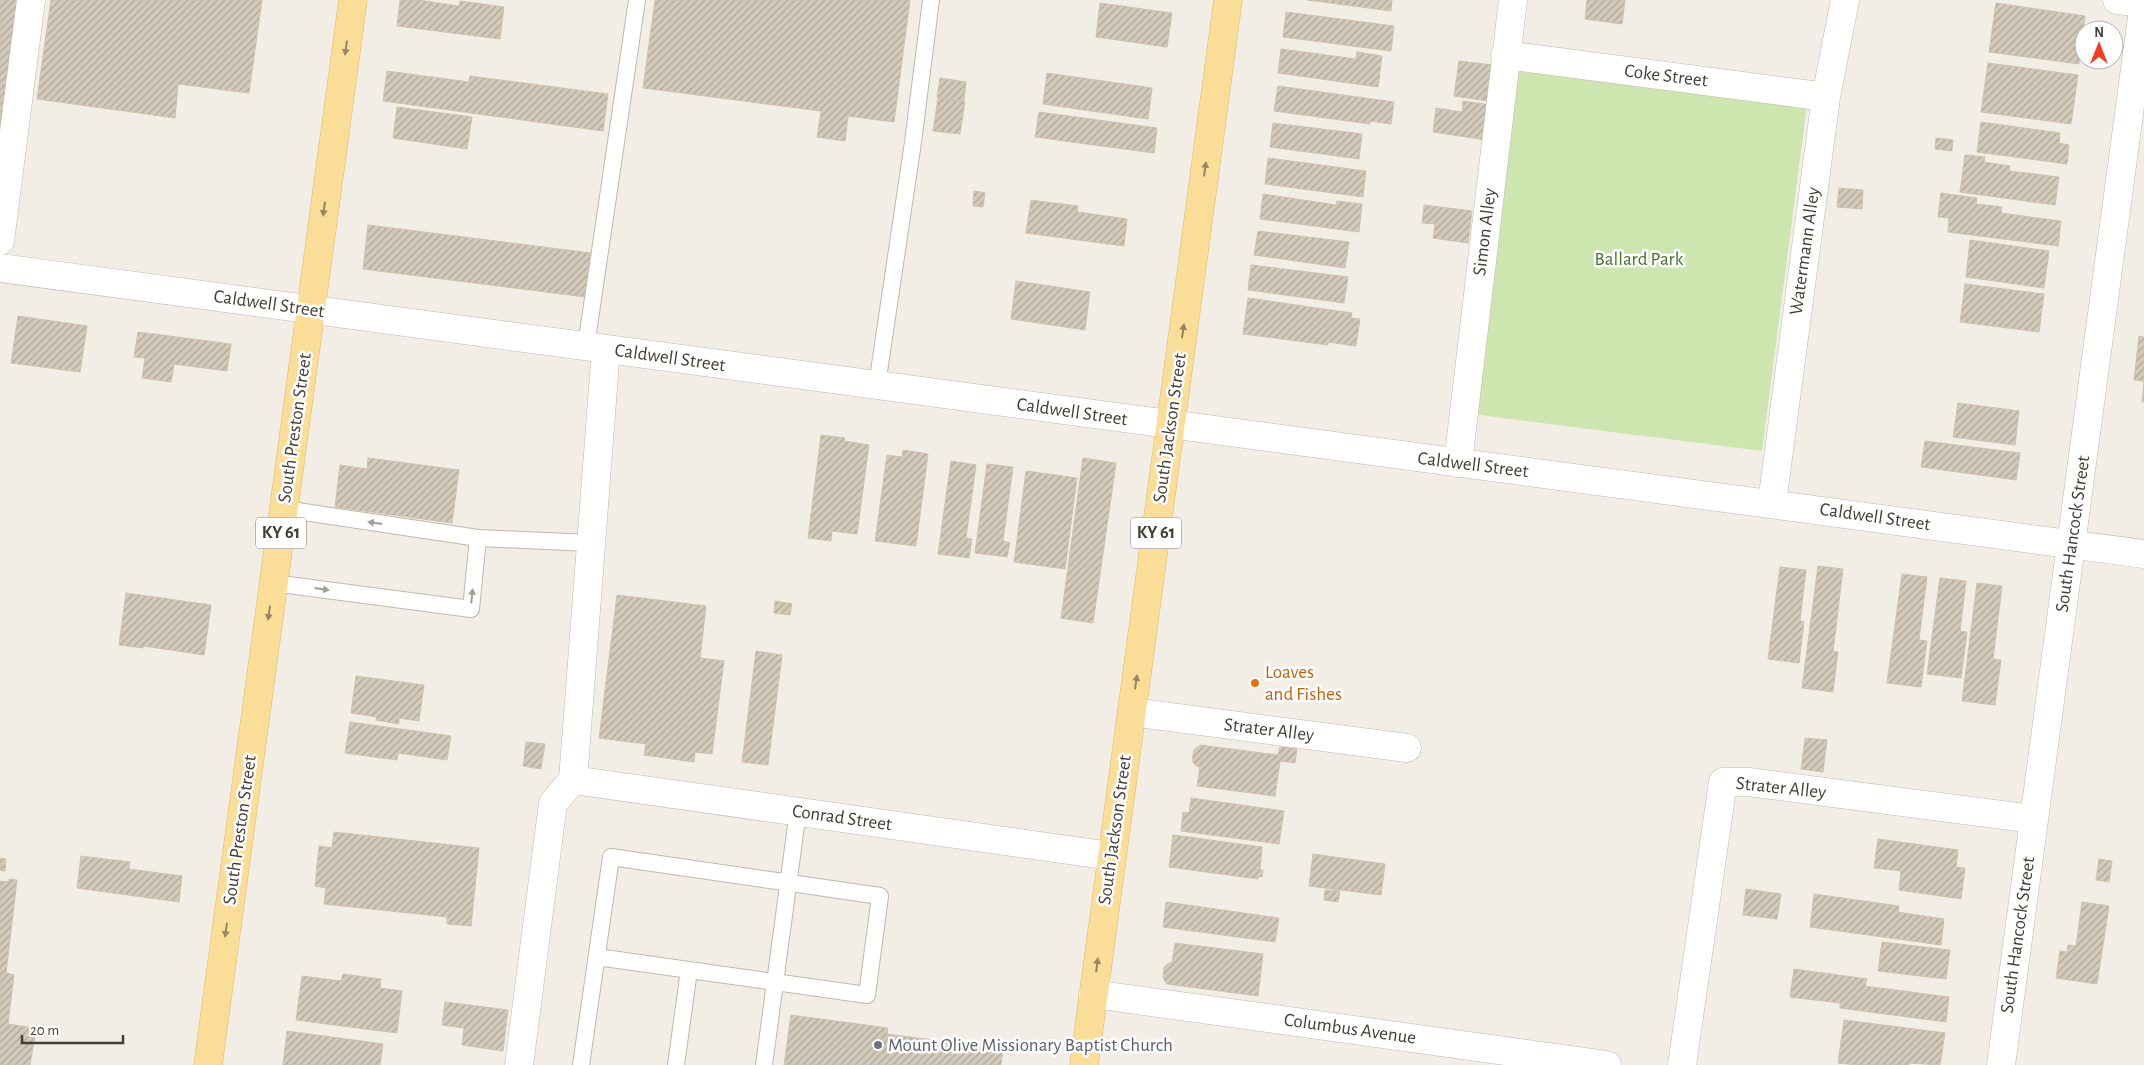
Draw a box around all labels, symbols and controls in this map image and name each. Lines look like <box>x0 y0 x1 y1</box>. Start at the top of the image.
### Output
north arrow <box>2074 20 2124 70</box>
text: N <box>2094 26 2104 40</box>
one-way arrow <box>342 41 350 57</box>
street label: Coke Street <box>1623 61 1709 91</box>
one-way arrow <box>1201 161 1209 177</box>
street label: Watermann Alley <box>1787 186 1823 316</box>
street label: Simon Alley <box>1470 187 1500 277</box>
one-way arrow <box>320 202 328 218</box>
park label: Ballard Park <box>1595 250 1684 269</box>
street label: Caldwell Street <box>212 287 326 321</box>
one-way arrow <box>1180 322 1188 338</box>
street label: Caldwell Street <box>613 341 727 375</box>
street label: South Preston Street <box>275 352 315 504</box>
street label: South Jackson Street <box>1150 352 1190 504</box>
street label: Caldwell Street <box>1015 395 1129 429</box>
street label: Caldwell Street <box>1416 449 1530 481</box>
street label: South Hancock Street <box>2053 454 2093 614</box>
street label: Caldwell Street <box>1818 500 1932 534</box>
road number: KY 61 <box>256 518 306 548</box>
road number: KY 61 <box>1131 518 1181 548</box>
one-way arrow <box>367 519 383 527</box>
one-way arrow <box>314 585 330 593</box>
one-way arrow <box>468 588 476 604</box>
one-way arrow <box>265 605 273 621</box>
place label: Loaves and Fishes <box>1265 663 1342 704</box>
one-way arrow <box>1132 674 1140 690</box>
marker: Loaves and Fishes <box>1249 677 1261 689</box>
street label: Strater Alley <box>1223 715 1315 745</box>
street label: South Preston Street <box>220 754 260 906</box>
street label: South Jackson Street <box>1095 754 1135 906</box>
street label: Strater Alley <box>1735 774 1827 802</box>
street label: Conrad Street <box>791 802 893 834</box>
street label: South Hancock Street <box>1998 855 2038 1015</box>
one-way arrow <box>222 923 230 939</box>
one-way arrow <box>1093 956 1101 972</box>
street label: Columbus Avenue <box>1283 1010 1417 1048</box>
scale bar <box>22 1012 124 1044</box>
text: 20 m <box>30 1023 59 1038</box>
place label: Mount Olive Missionary Baptist Church <box>888 1036 1173 1055</box>
marker: Mount Olive Missionary Baptist Church <box>872 1039 884 1051</box>

